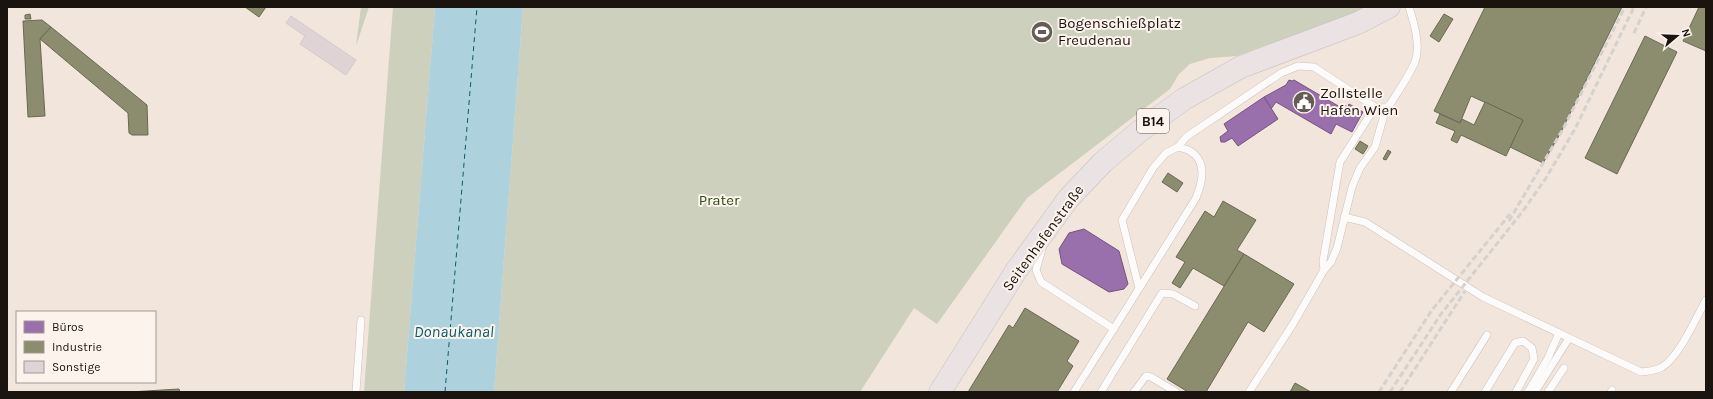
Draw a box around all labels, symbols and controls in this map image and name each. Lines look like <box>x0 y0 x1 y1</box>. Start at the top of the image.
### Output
place label: Bogenschießplatz Freudenau <box>1058 14 1181 49</box>
north arrow <box>1657 16 1697 56</box>
sports icon: Bogenschießplatz Freudenau <box>1029 19 1055 45</box>
text: N <box>1679 27 1693 39</box>
place label: Zollstelle Hafen Wien <box>1320 84 1398 119</box>
public building icon: Zollstelle Hafen Wien <box>1291 89 1317 115</box>
road number: B14 <box>1137 109 1169 133</box>
street label: Seitenhafenstraße <box>998 181 1088 295</box>
park label: Prater <box>699 191 740 209</box>
legend <box>16 311 156 383</box>
text: Büros <box>52 320 84 334</box>
water label: Donaukanal <box>414 322 494 341</box>
text: Industrie <box>52 340 102 354</box>
text: Sonstige <box>52 360 100 374</box>

